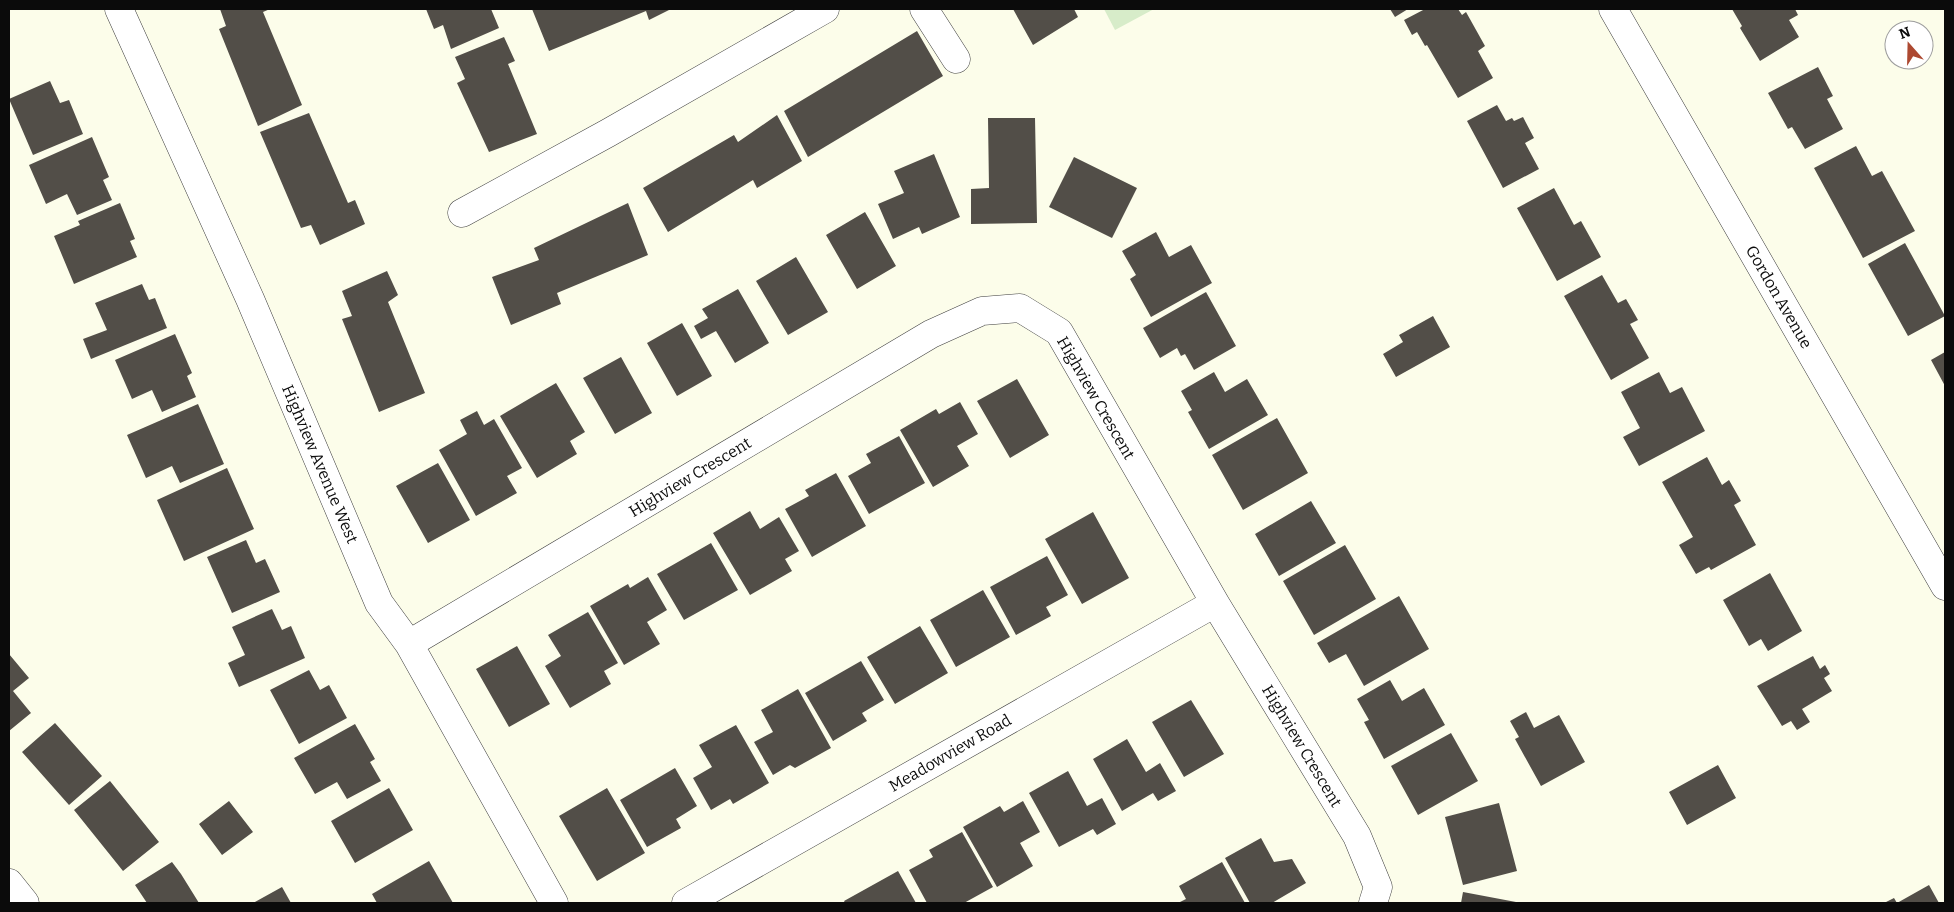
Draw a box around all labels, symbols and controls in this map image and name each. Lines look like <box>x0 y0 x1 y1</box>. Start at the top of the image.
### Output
north arrow <box>1884 20 1934 70</box>
text: N <box>1897 23 1913 43</box>
street label: Gordon Avenue <box>1742 242 1816 352</box>
street label: Highview Crescent <box>1053 333 1139 463</box>
street label: Highview Avenue West <box>278 382 362 546</box>
street label: Highview Crescent <box>626 433 755 521</box>
street label: Highview Crescent <box>1258 682 1346 811</box>
street label: Meadowview Road <box>885 710 1015 796</box>

